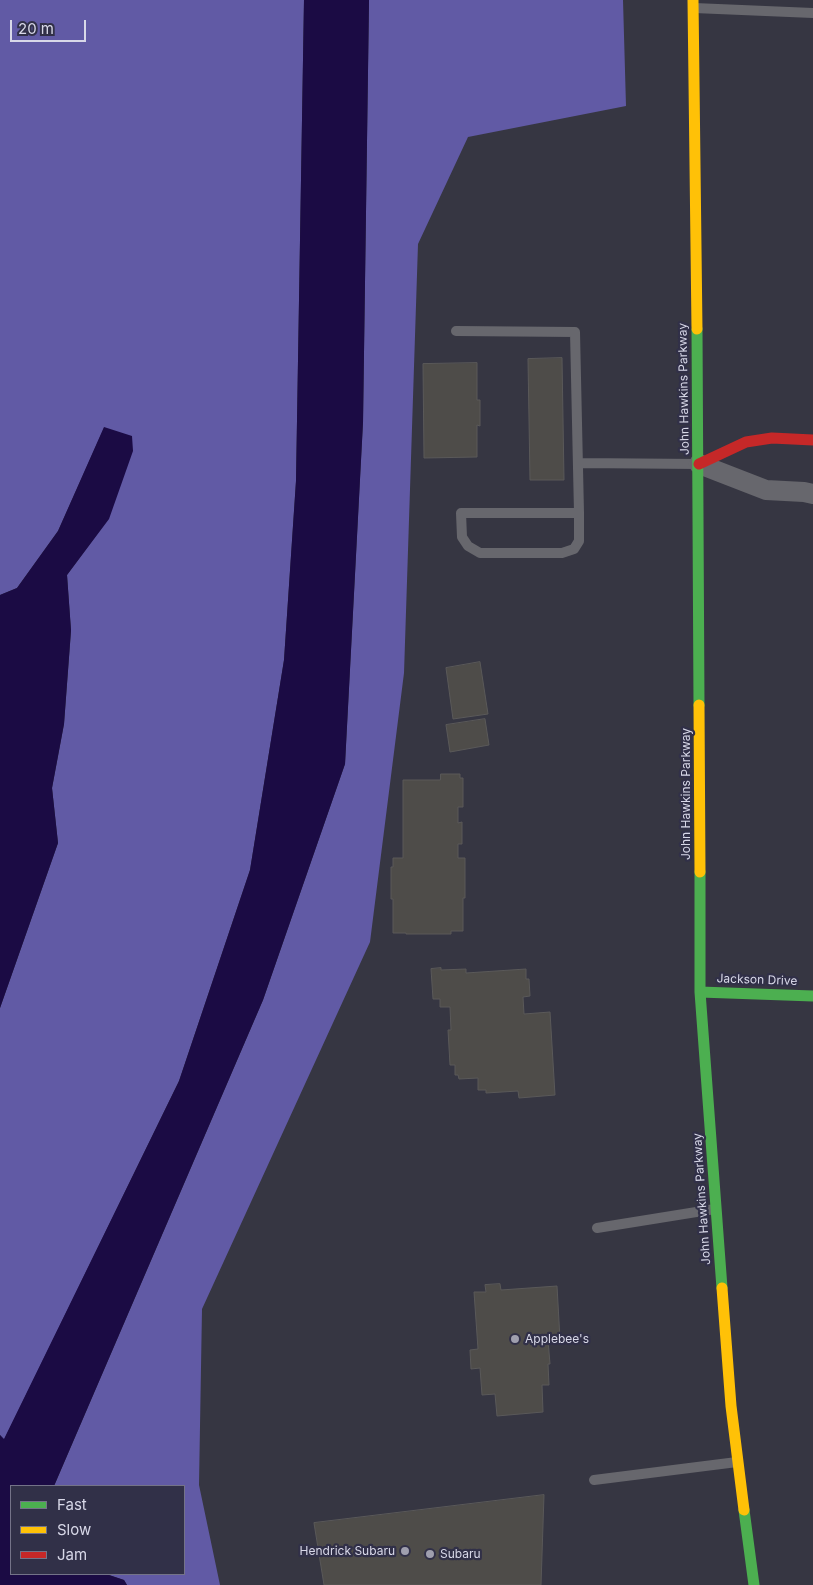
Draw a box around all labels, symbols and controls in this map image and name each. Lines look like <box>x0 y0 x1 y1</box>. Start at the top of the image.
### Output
scale bar <box>12 10 89 42</box>
text: 20 m <box>18 19 54 38</box>
street label: John Hawkins Parkway <box>676 323 692 455</box>
street label: John Hawkins Parkway <box>679 728 693 860</box>
street label: Jackson Drive <box>716 971 798 989</box>
street label: John Hawkins Parkway <box>690 1133 714 1265</box>
place label: Applebee's <box>525 1332 589 1346</box>
marker: Applebee's <box>509 1333 521 1345</box>
legend <box>10 1485 185 1575</box>
text: Fast <box>57 1495 87 1514</box>
text: Slow <box>57 1520 91 1539</box>
place label: Hendrick Subaru <box>300 1544 395 1558</box>
text: Jam <box>57 1545 87 1564</box>
marker: Hendrick Subaru <box>399 1545 411 1557</box>
place label: Subaru <box>440 1547 481 1561</box>
marker: Subaru <box>424 1548 436 1560</box>

